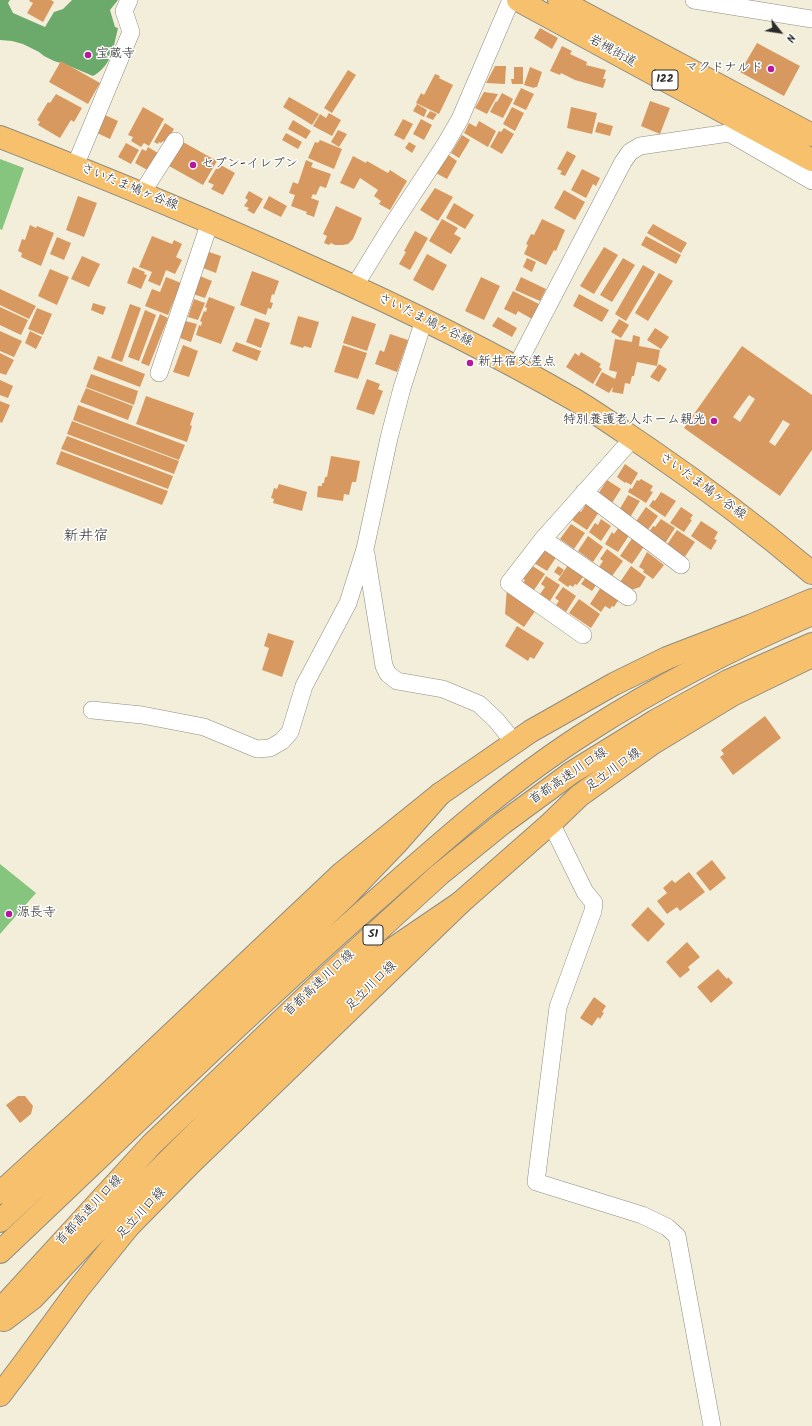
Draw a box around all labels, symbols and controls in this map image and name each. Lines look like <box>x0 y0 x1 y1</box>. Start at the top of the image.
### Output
north arrow <box>760 12 800 52</box>
text: N <box>781 30 800 46</box>
street label: 岩槻街道 <box>585 33 639 71</box>
place label: 宝蔵寺 <box>96 47 135 63</box>
marker: 宝蔵寺 <box>83 50 93 60</box>
place label: マクドナルド <box>685 61 763 77</box>
marker: マクドナルド <box>766 64 776 74</box>
road number: 122 <box>652 70 678 90</box>
place label: セブン-イレブン <box>201 157 298 173</box>
marker: セブン-イレブン <box>188 160 198 170</box>
street label: さいたま鳩ヶ谷線 <box>78 161 180 215</box>
street label: さいたま鳩ヶ谷線 <box>375 291 475 351</box>
place label: 新井宿交差点 <box>478 355 556 371</box>
marker: 新井宿交差点 <box>465 358 475 368</box>
place label: 特別養護老人ホーム親光 <box>563 413 706 429</box>
marker: 特別養護老人ホーム親光 <box>709 416 719 426</box>
street label: さいたま鳩ヶ谷線 <box>655 450 749 524</box>
district label: 新井宿 <box>64 528 108 546</box>
street label: 首都高速川口線 <box>527 745 611 809</box>
street label: 足立川口線 <box>583 746 645 796</box>
place label: 源長寺 <box>17 906 56 922</box>
marker: 源長寺 <box>4 909 14 919</box>
road number: S1 <box>363 925 383 945</box>
street label: 首都高速川口線 <box>281 947 359 1021</box>
street label: 足立川口線 <box>343 959 401 1015</box>
street label: 首都高速川口線 <box>53 1172 127 1250</box>
street label: 足立川口線 <box>114 1185 170 1243</box>

